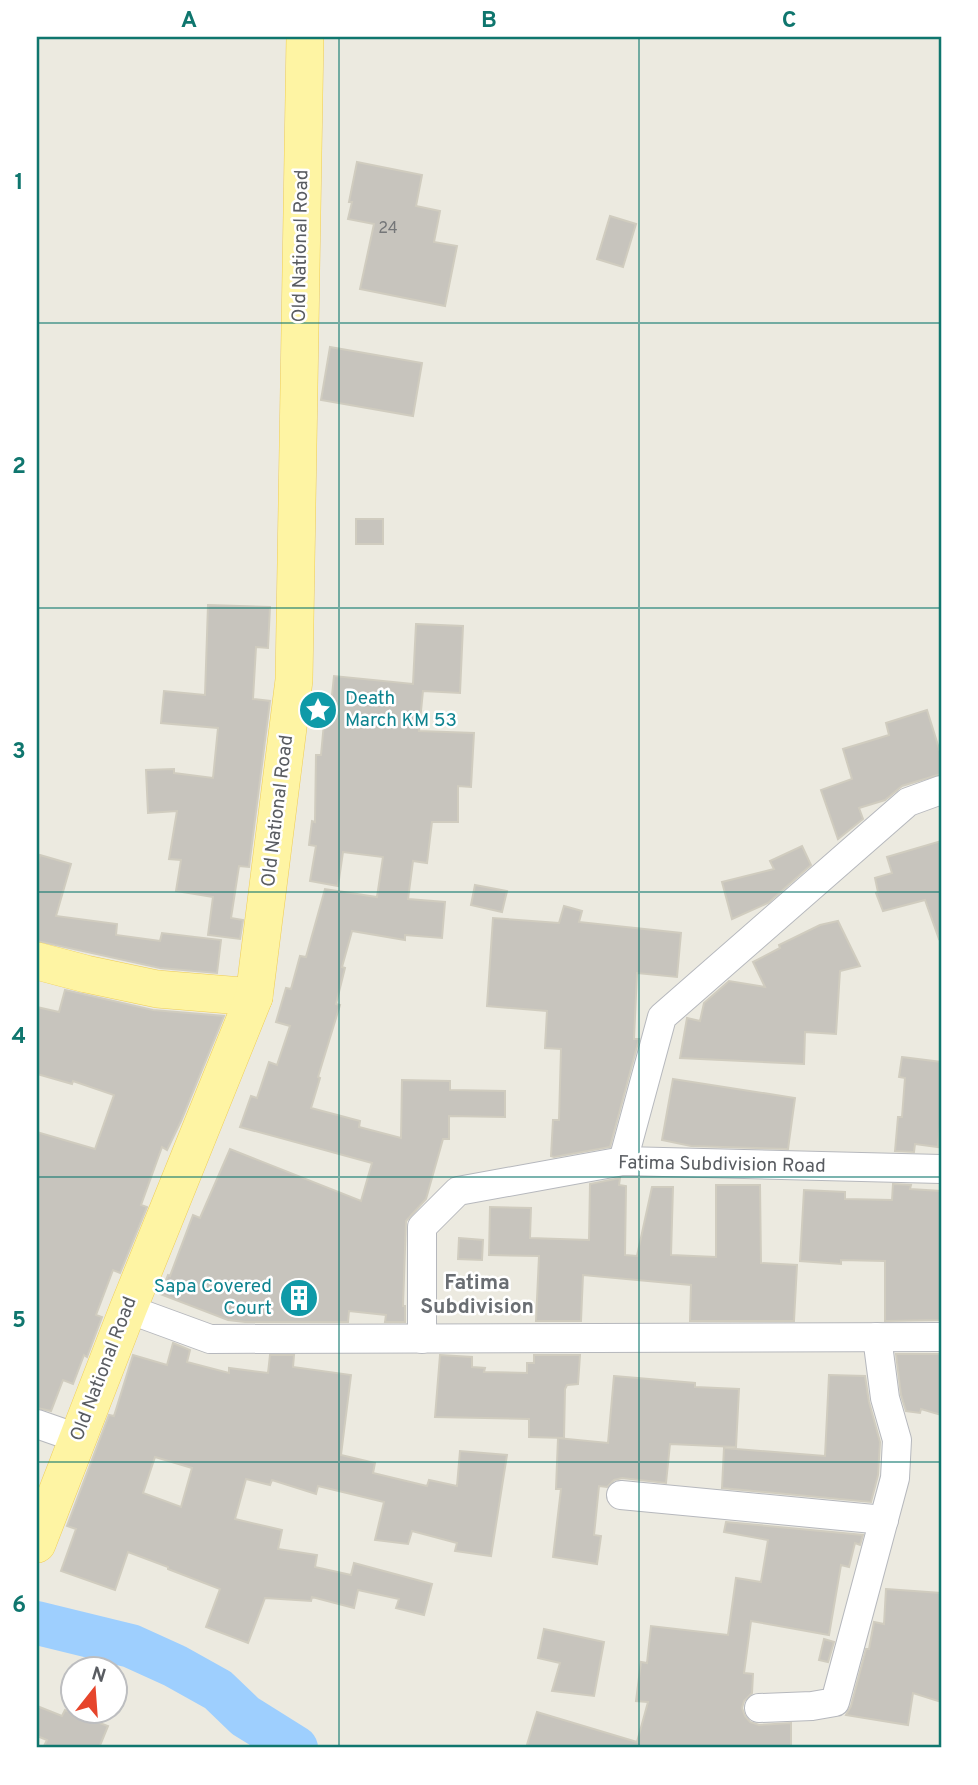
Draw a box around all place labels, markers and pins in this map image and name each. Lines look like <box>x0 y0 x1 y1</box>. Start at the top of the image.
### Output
place label: Death March KM 53 <box>345 687 457 733</box>
place icon: Death March KM 53 <box>297 689 339 731</box>
place label: Sapa Covered Court <box>154 1275 272 1321</box>
building icon: Sapa Covered Court <box>278 1277 320 1319</box>

